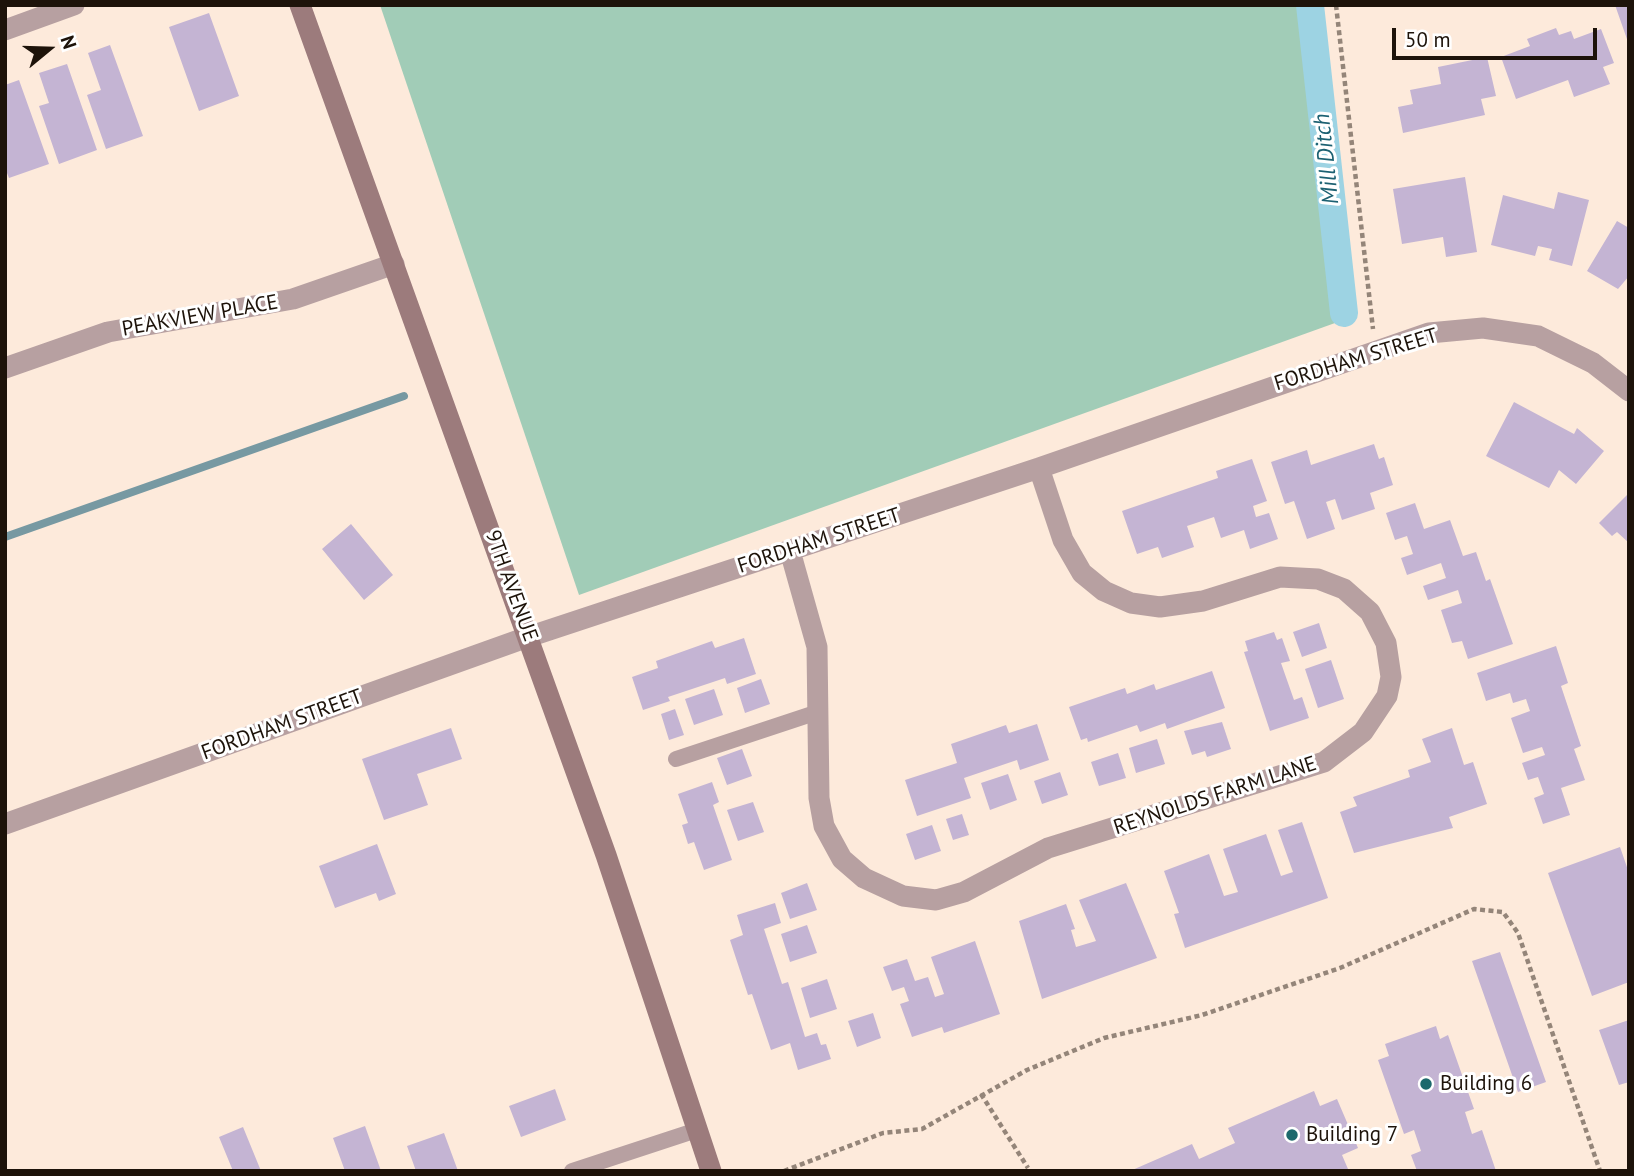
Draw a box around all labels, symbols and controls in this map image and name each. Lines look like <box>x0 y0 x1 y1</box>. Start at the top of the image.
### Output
north arrow <box>14 14 84 84</box>
scale bar <box>1396 14 1601 58</box>
text: 50 m <box>1405 26 1451 53</box>
text: N <box>55 32 82 52</box>
water label: Mill Ditch <box>1309 112 1345 206</box>
street label: PEAKVIEW PLACE <box>120 290 280 342</box>
street label: FORDHAM STREET <box>1271 323 1441 397</box>
street label: FORDHAM STREET <box>734 503 904 579</box>
street label: 9TH AVENUE <box>479 527 543 645</box>
street label: FORDHAM STREET <box>198 684 366 766</box>
street label: REYNOLDS FARM LANE <box>1110 751 1320 841</box>
place label: Building 6 <box>1440 1071 1532 1097</box>
marker: Building 6 <box>1418 1076 1434 1092</box>
place label: Building 7 <box>1306 1122 1398 1148</box>
marker: Building 7 <box>1284 1127 1300 1143</box>

